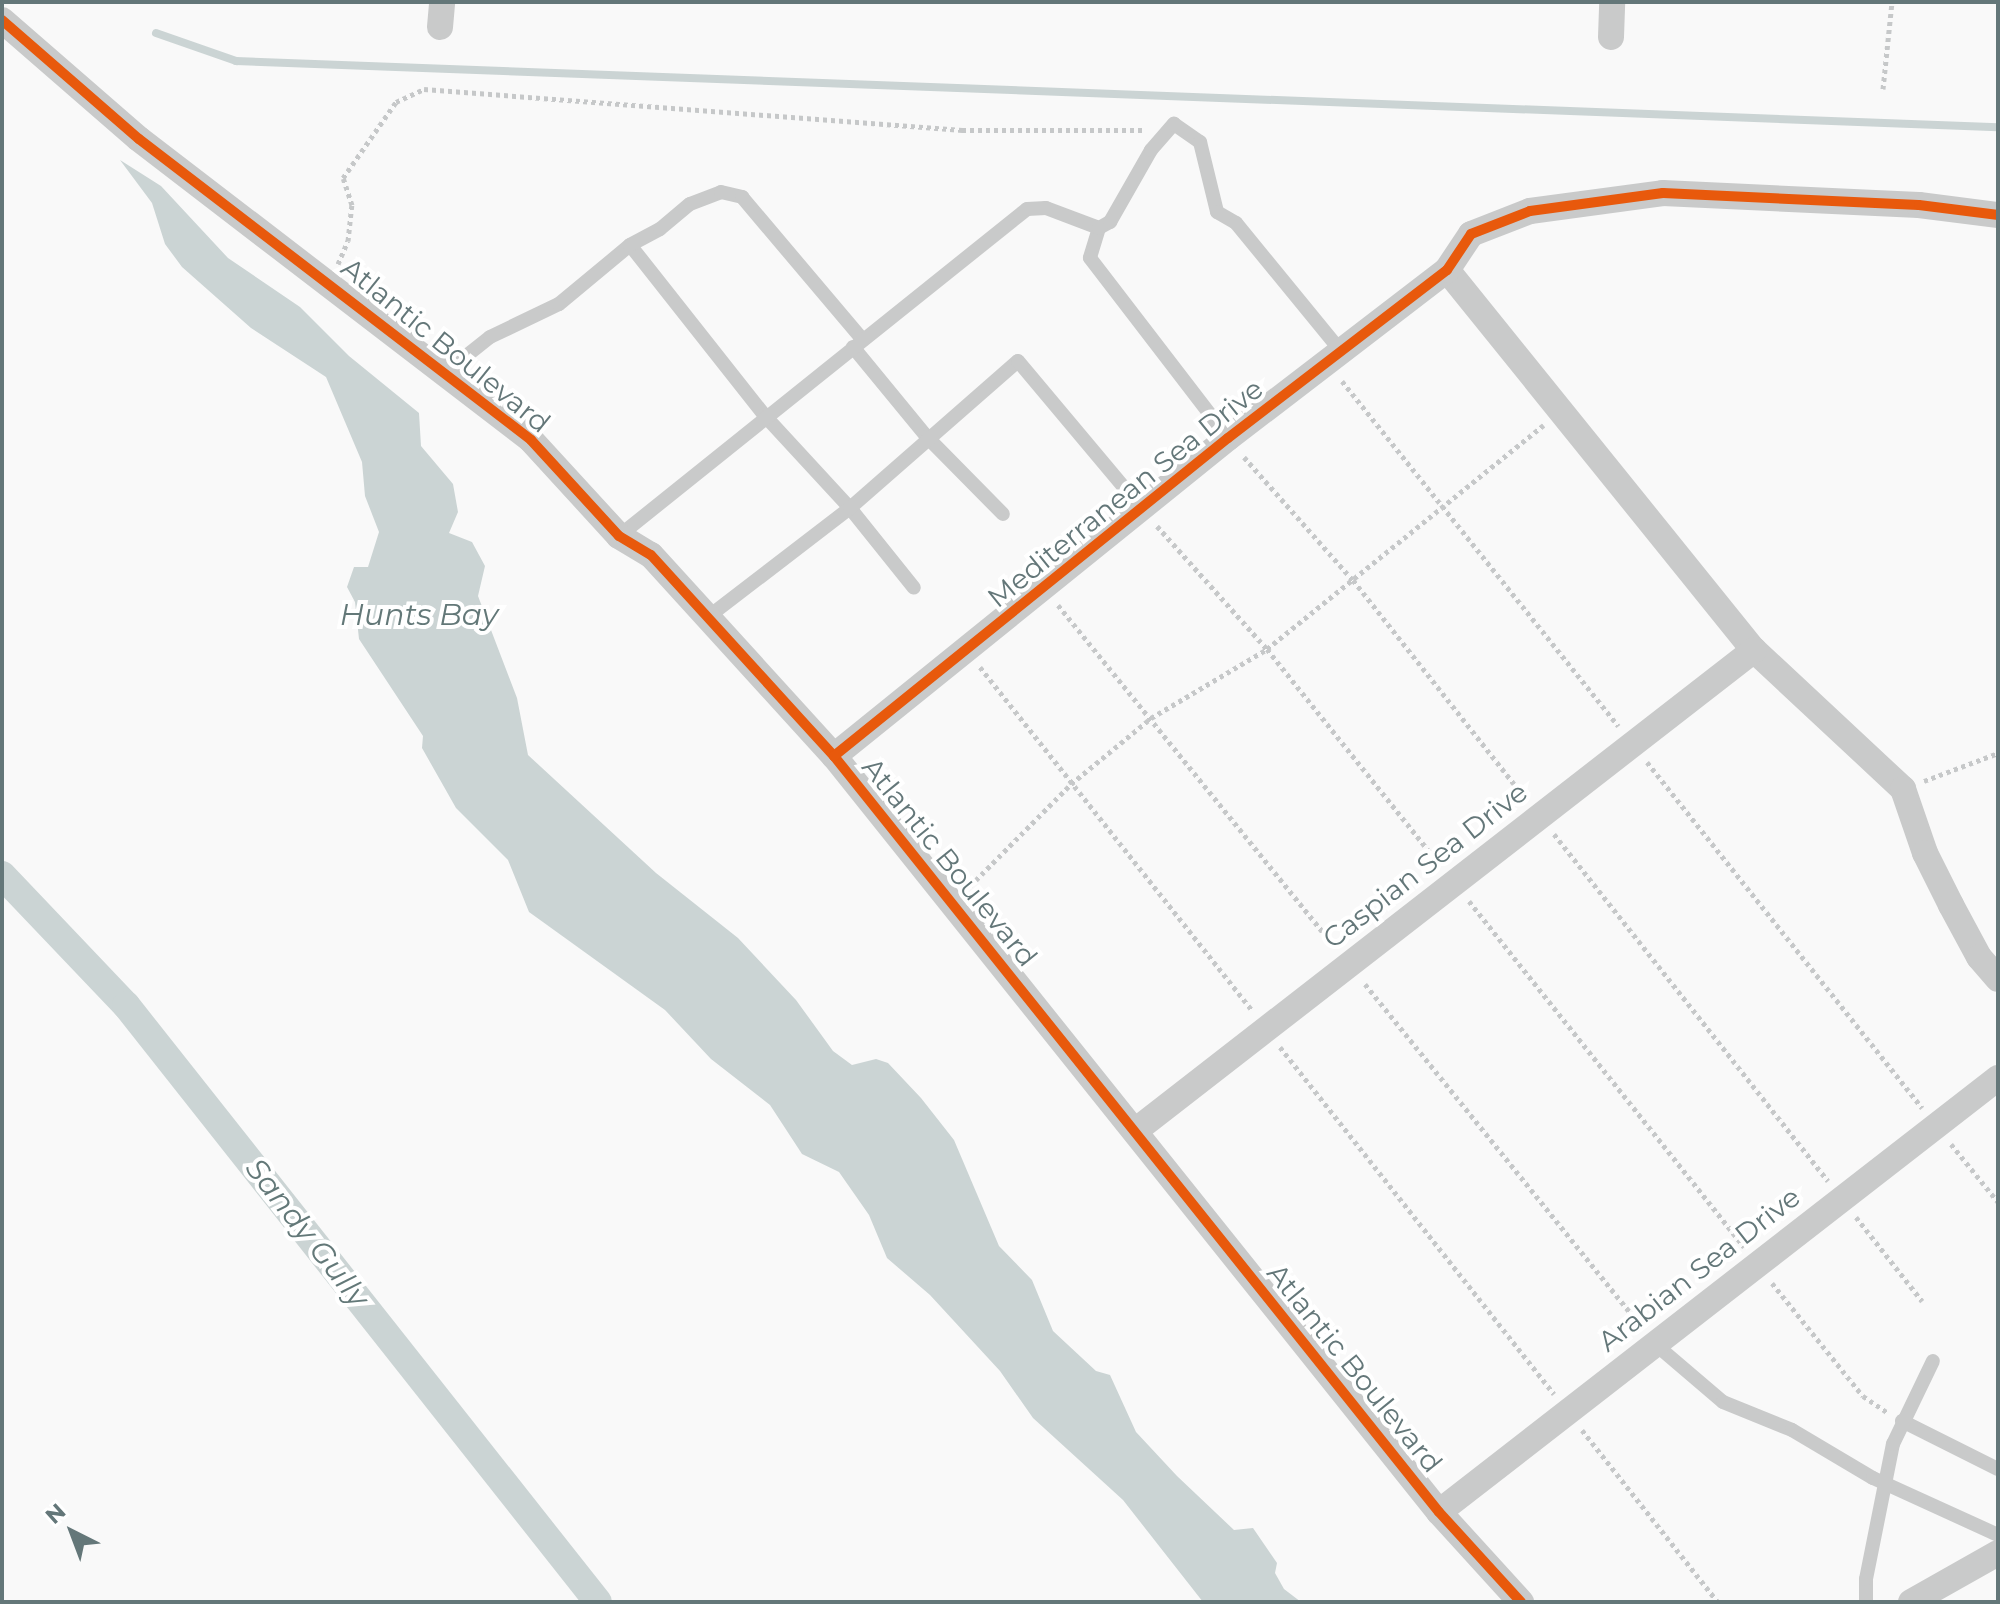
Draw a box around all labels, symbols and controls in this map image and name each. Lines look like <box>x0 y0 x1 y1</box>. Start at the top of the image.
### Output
street label: Atlantic Boulevard <box>335 250 557 440</box>
street label: Mediterranean Sea Drive <box>981 372 1269 614</box>
water label: Hunts Bay <box>340 597 498 633</box>
street label: Atlantic Boulevard <box>855 751 1045 973</box>
street label: Caspian Sea Drive <box>1316 775 1534 955</box>
water label: Sandy Gully <box>238 1151 376 1315</box>
street label: Arabian Sea Drive <box>1591 1180 1807 1358</box>
street label: Atlantic Boulevard <box>1260 1257 1450 1479</box>
north arrow <box>32 1492 112 1572</box>
text: N <box>40 1498 71 1530</box>

